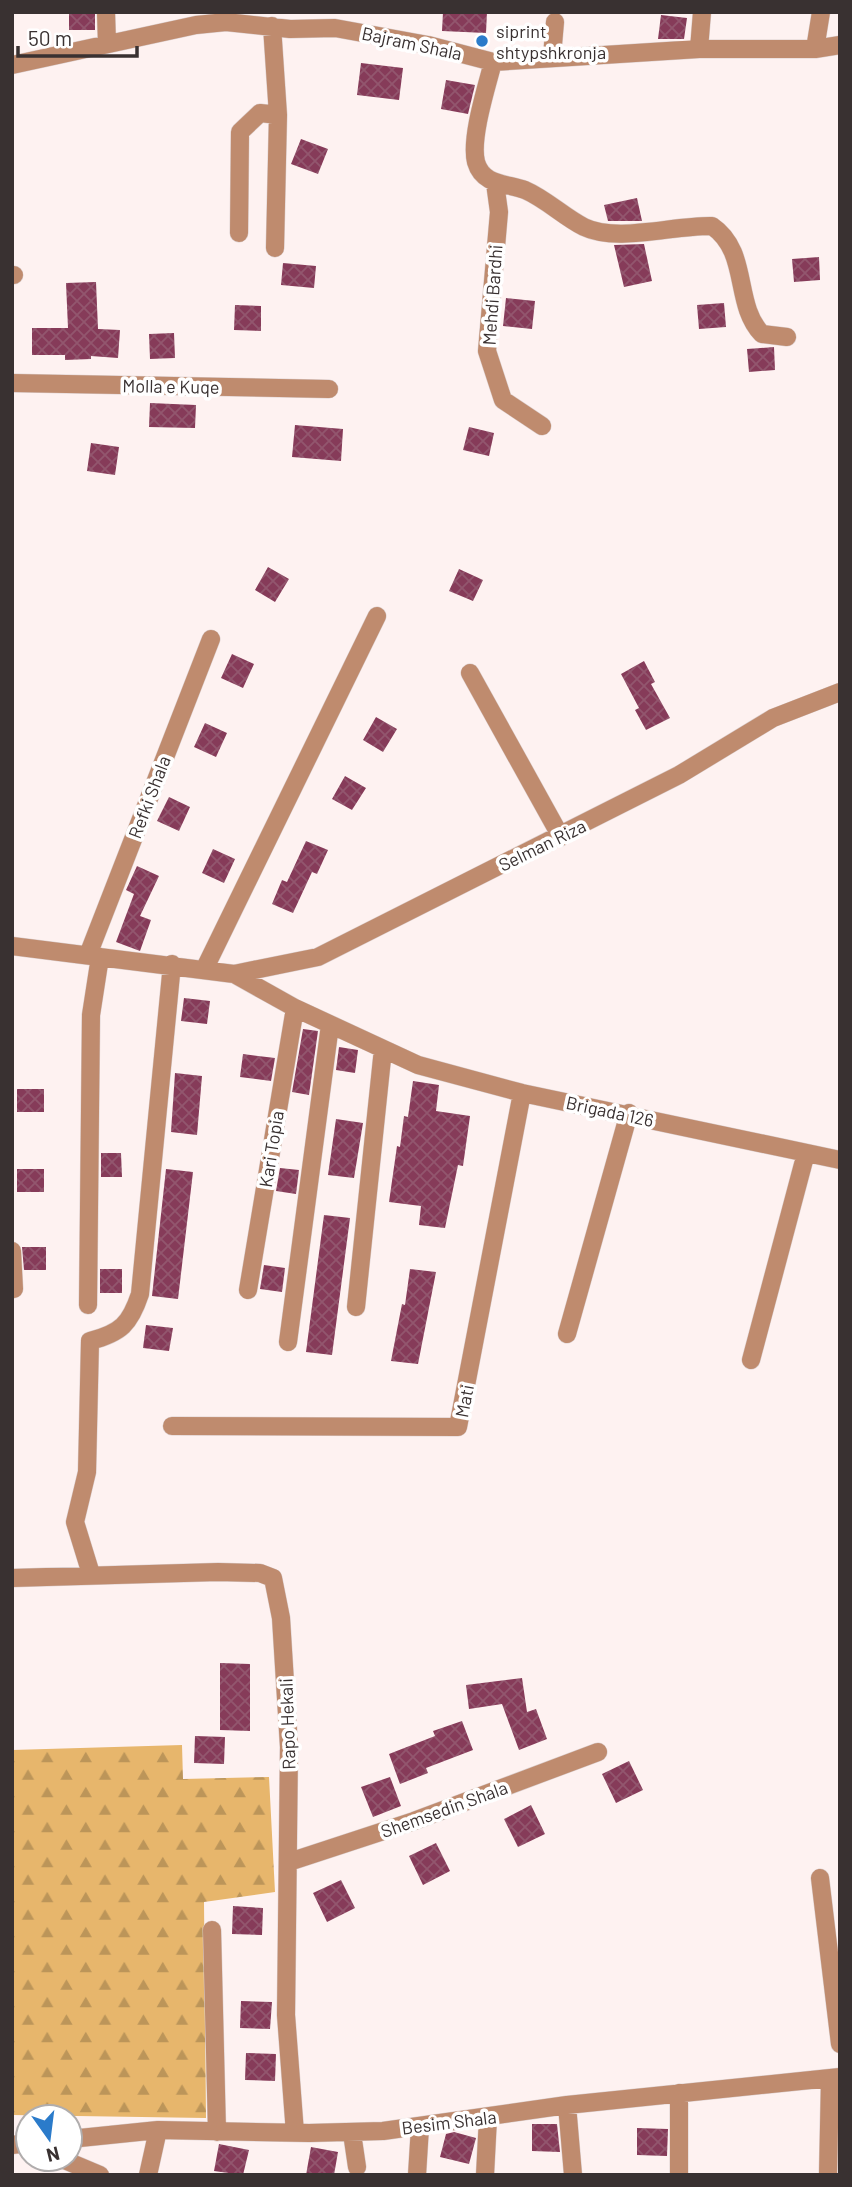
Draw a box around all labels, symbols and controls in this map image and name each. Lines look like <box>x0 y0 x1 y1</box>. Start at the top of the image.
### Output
scale bar <box>18 14 136 58</box>
place label: siprint shtypshkronja <box>496 20 606 63</box>
street label: Bajram Shala <box>360 22 464 64</box>
text: 50 m <box>28 25 72 50</box>
marker: siprint shtypshkronja <box>474 33 490 49</box>
street label: Mehdi Bardhi <box>478 244 506 346</box>
street label: Molla e Kuqe <box>122 374 220 398</box>
street label: Refki Shala <box>123 753 175 841</box>
street label: Selman Riza <box>495 814 589 876</box>
street label: Brigada 126 <box>564 1091 656 1131</box>
street label: Kari Topia <box>254 1109 288 1189</box>
street label: Mati <box>450 1383 478 1419</box>
street label: Rapo Hekali <box>274 1678 300 1770</box>
street label: Shemsedin Shala <box>378 1776 510 1842</box>
north arrow <box>14 2103 84 2173</box>
street label: Besim Shala <box>400 2105 498 2139</box>
text: N <box>44 2142 62 2168</box>

